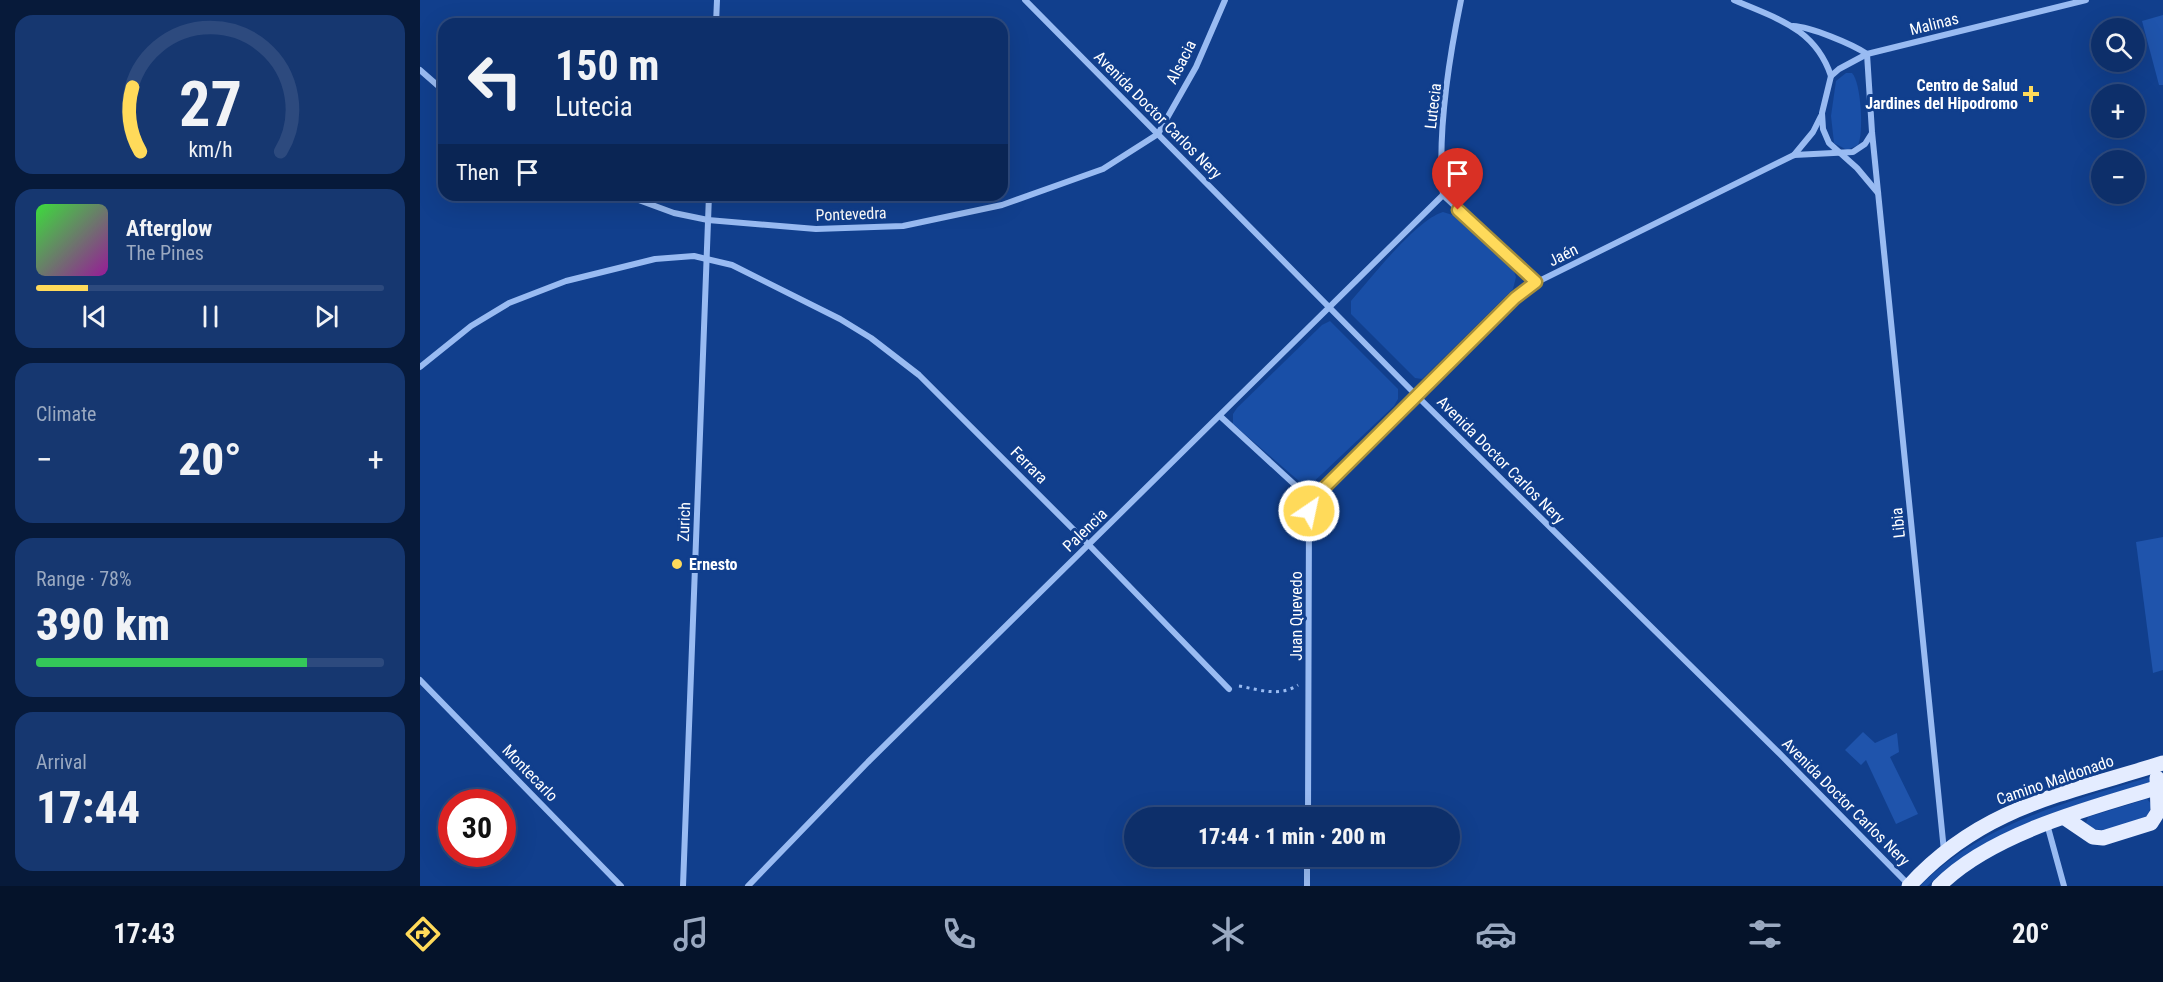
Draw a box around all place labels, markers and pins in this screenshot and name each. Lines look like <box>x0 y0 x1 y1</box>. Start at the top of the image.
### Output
place label: Centro de Salud Jardines del Hipodromo <box>1865 76 2018 113</box>
marker: Centro de Salud Jardines del Hipodromo <box>2022 85 2040 103</box>
pin <box>1432 148 1483 210</box>
place label: Ernesto <box>689 555 738 574</box>
marker: Ernesto <box>670 557 684 571</box>

